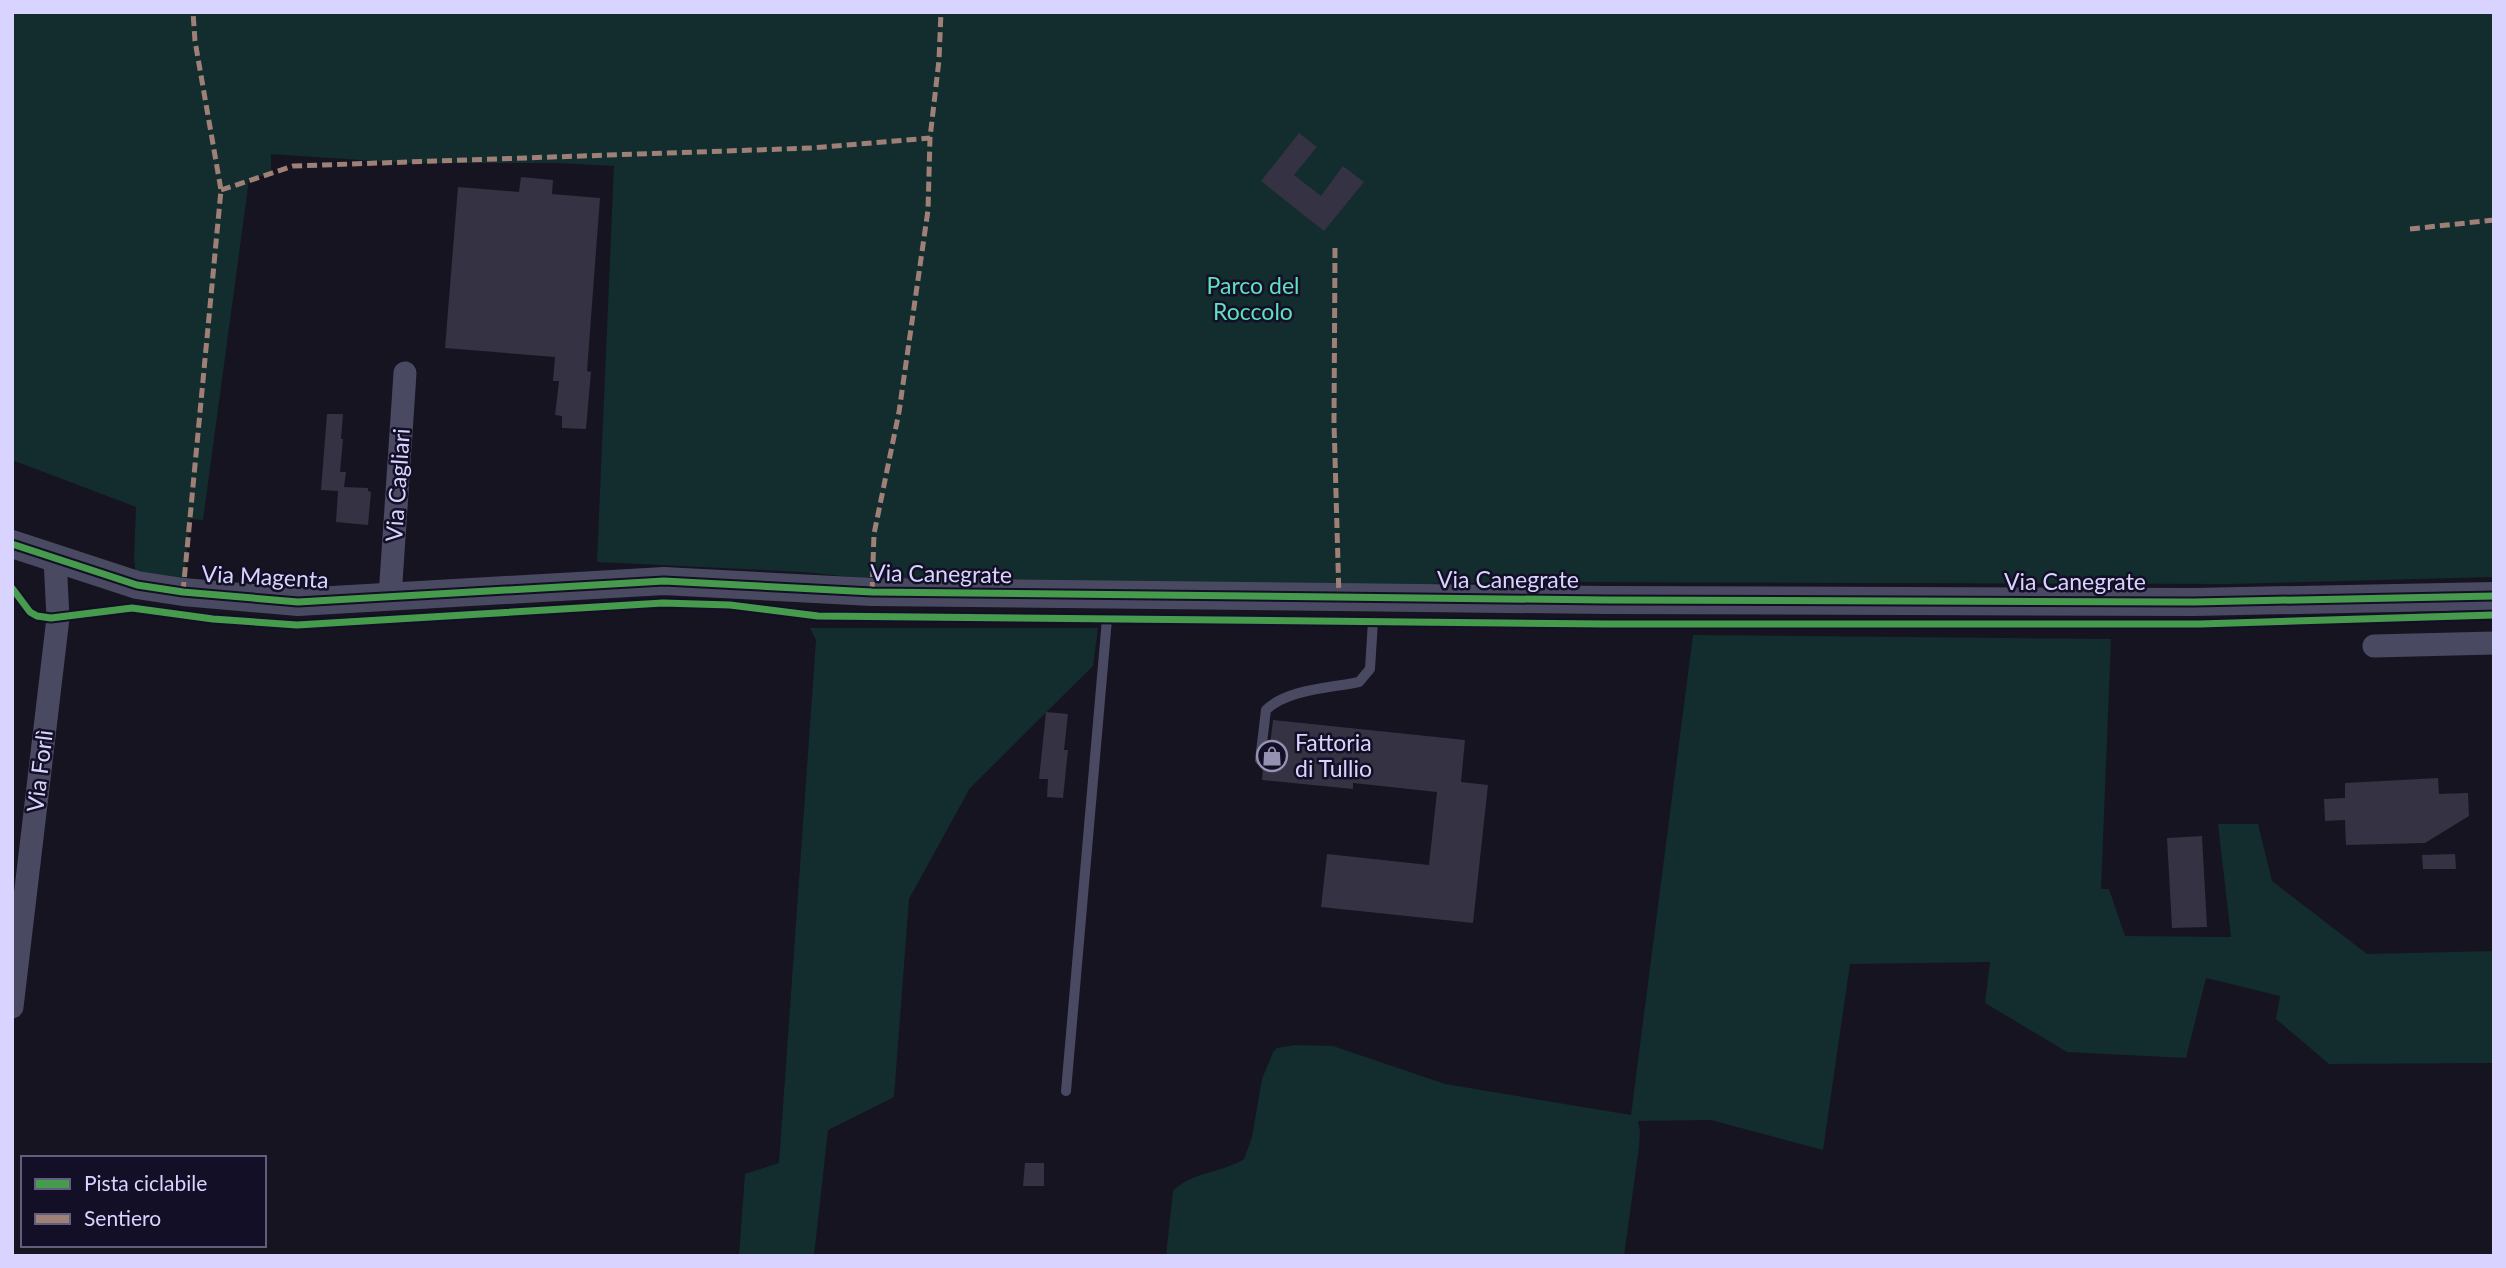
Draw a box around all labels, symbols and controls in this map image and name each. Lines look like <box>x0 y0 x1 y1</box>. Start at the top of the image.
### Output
park label: Parco del Roccolo <box>1207 271 1299 325</box>
street label: Via Cagliari <box>379 427 415 542</box>
street label: Via Canegrate <box>870 558 1012 588</box>
street label: Via Magenta <box>201 559 329 593</box>
street label: Via Canegrate <box>1437 565 1579 593</box>
street label: Via Canegrate <box>2004 567 2146 595</box>
street label: Via Forlì <box>20 728 58 814</box>
place label: Fattoria di Tullio <box>1295 728 1372 782</box>
shop icon: Fattoria di Tullio <box>1255 739 1289 773</box>
legend <box>21 1156 266 1247</box>
text: Pista ciclabile <box>84 1170 207 1195</box>
text: Sentiero <box>84 1205 161 1230</box>

